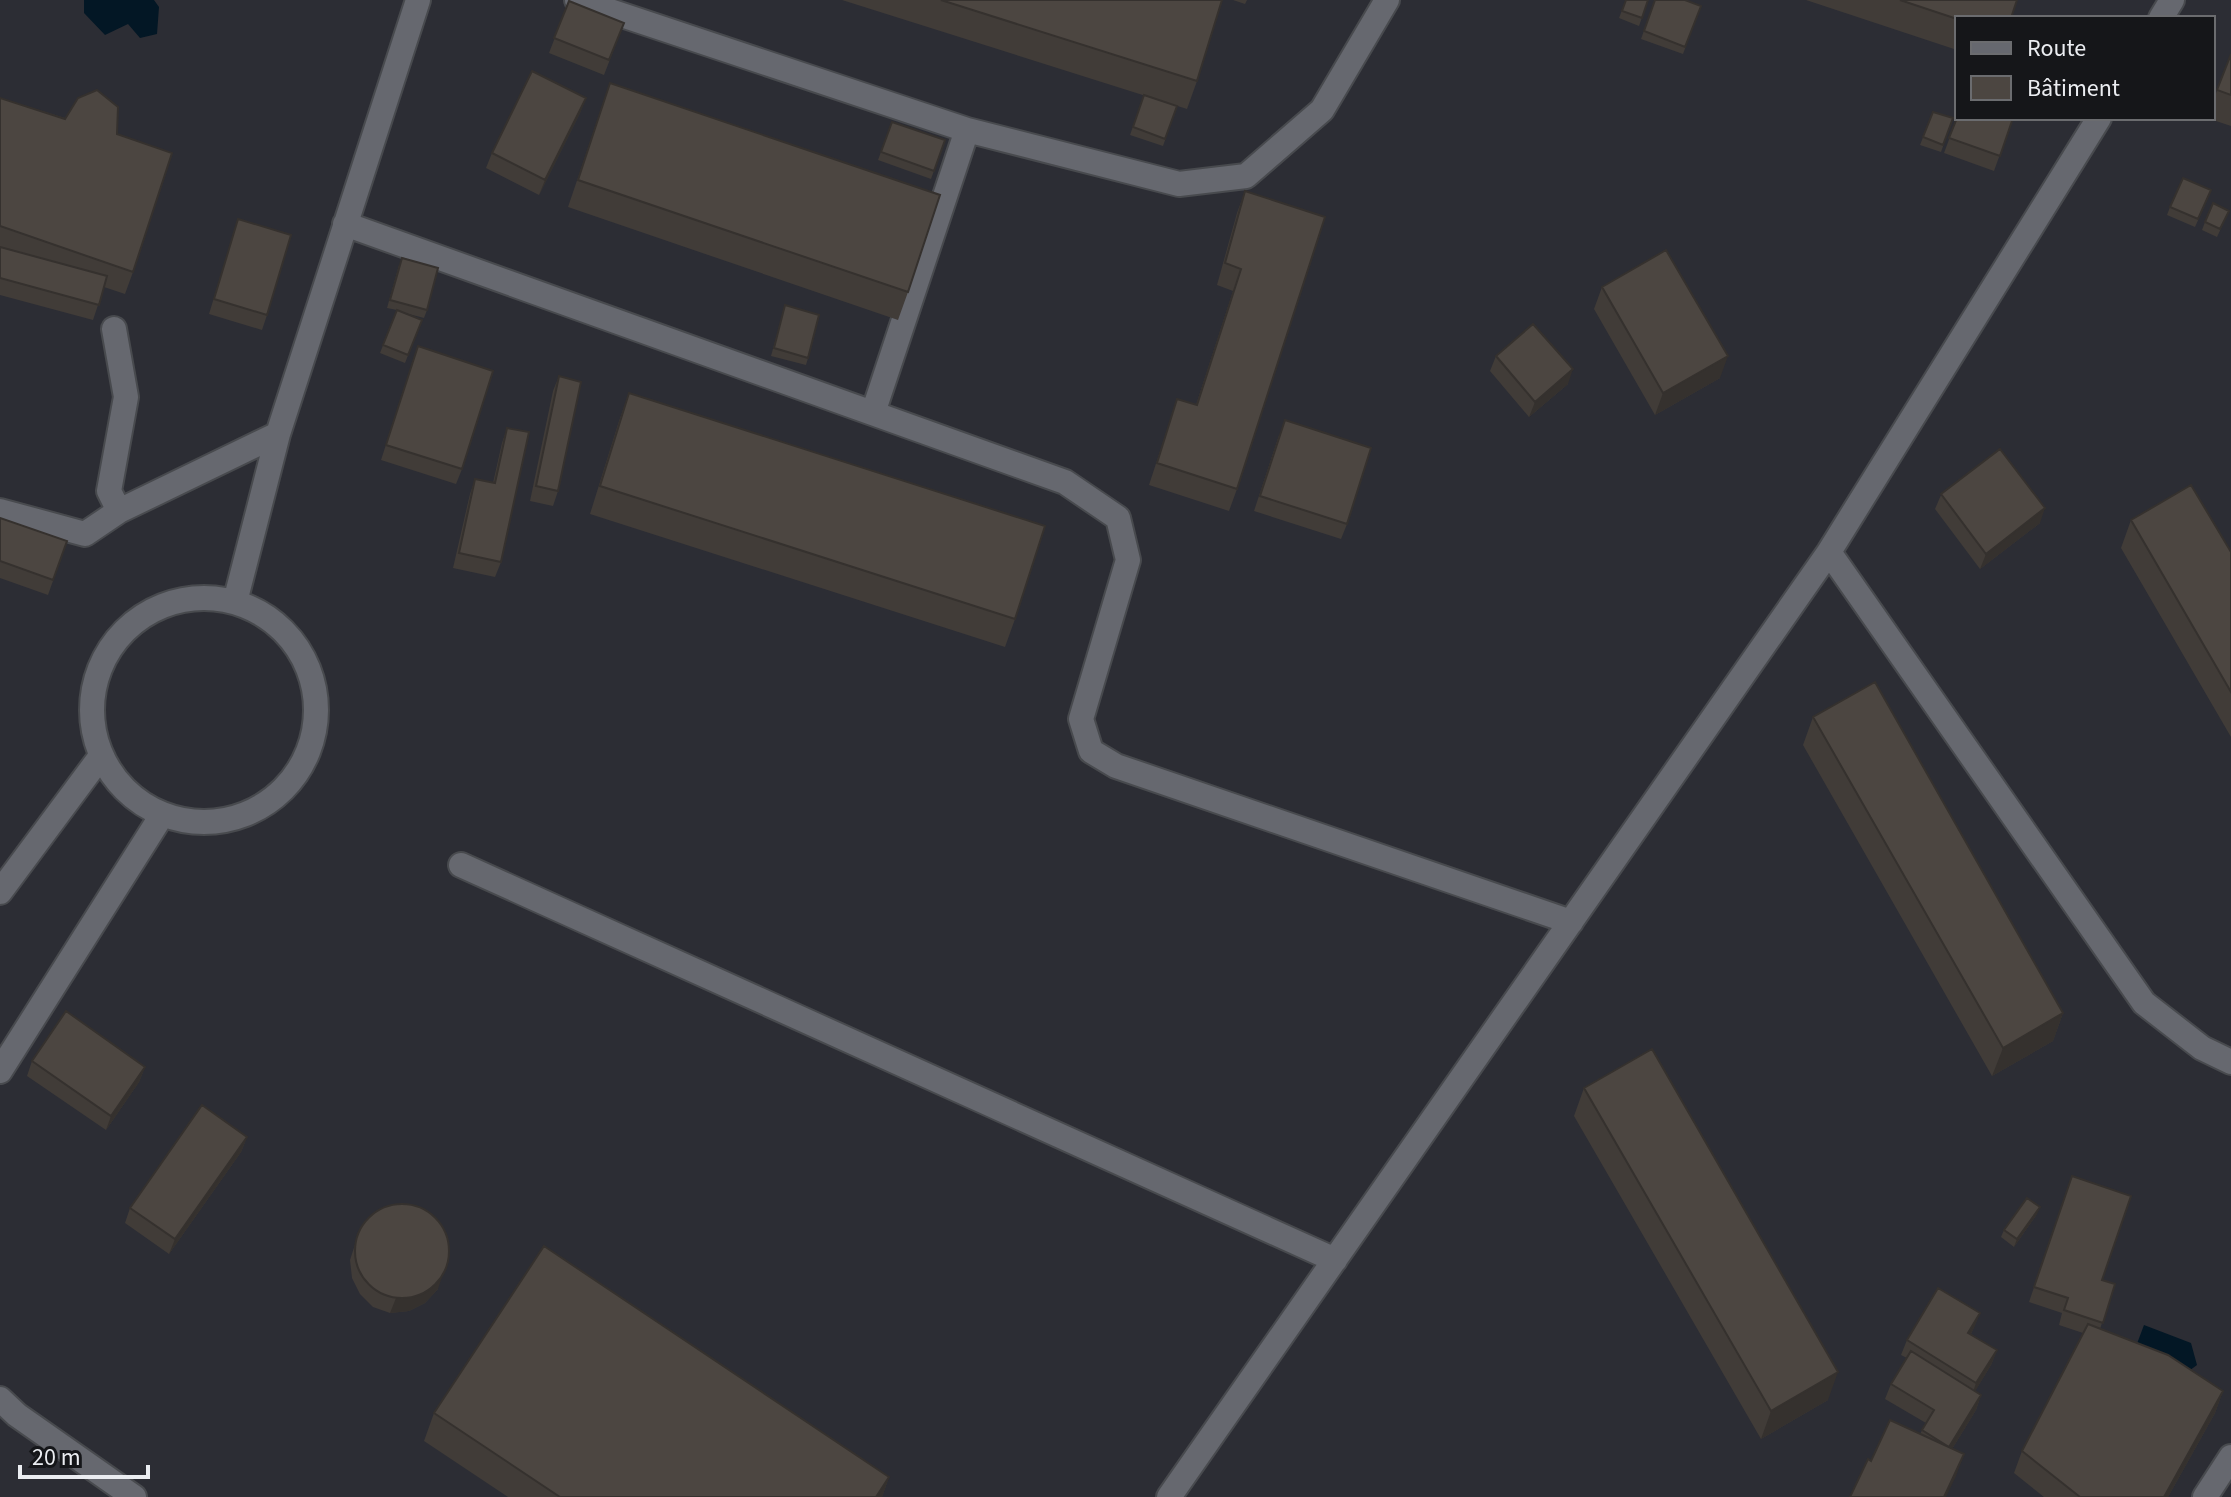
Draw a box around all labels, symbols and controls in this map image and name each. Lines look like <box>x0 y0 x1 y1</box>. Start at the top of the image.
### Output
legend <box>1955 16 2215 120</box>
text: Route <box>2027 31 2086 66</box>
text: Bâtiment <box>2027 71 2120 106</box>
scale bar <box>20 1429 148 1479</box>
text: 20 m <box>32 1440 81 1475</box>

